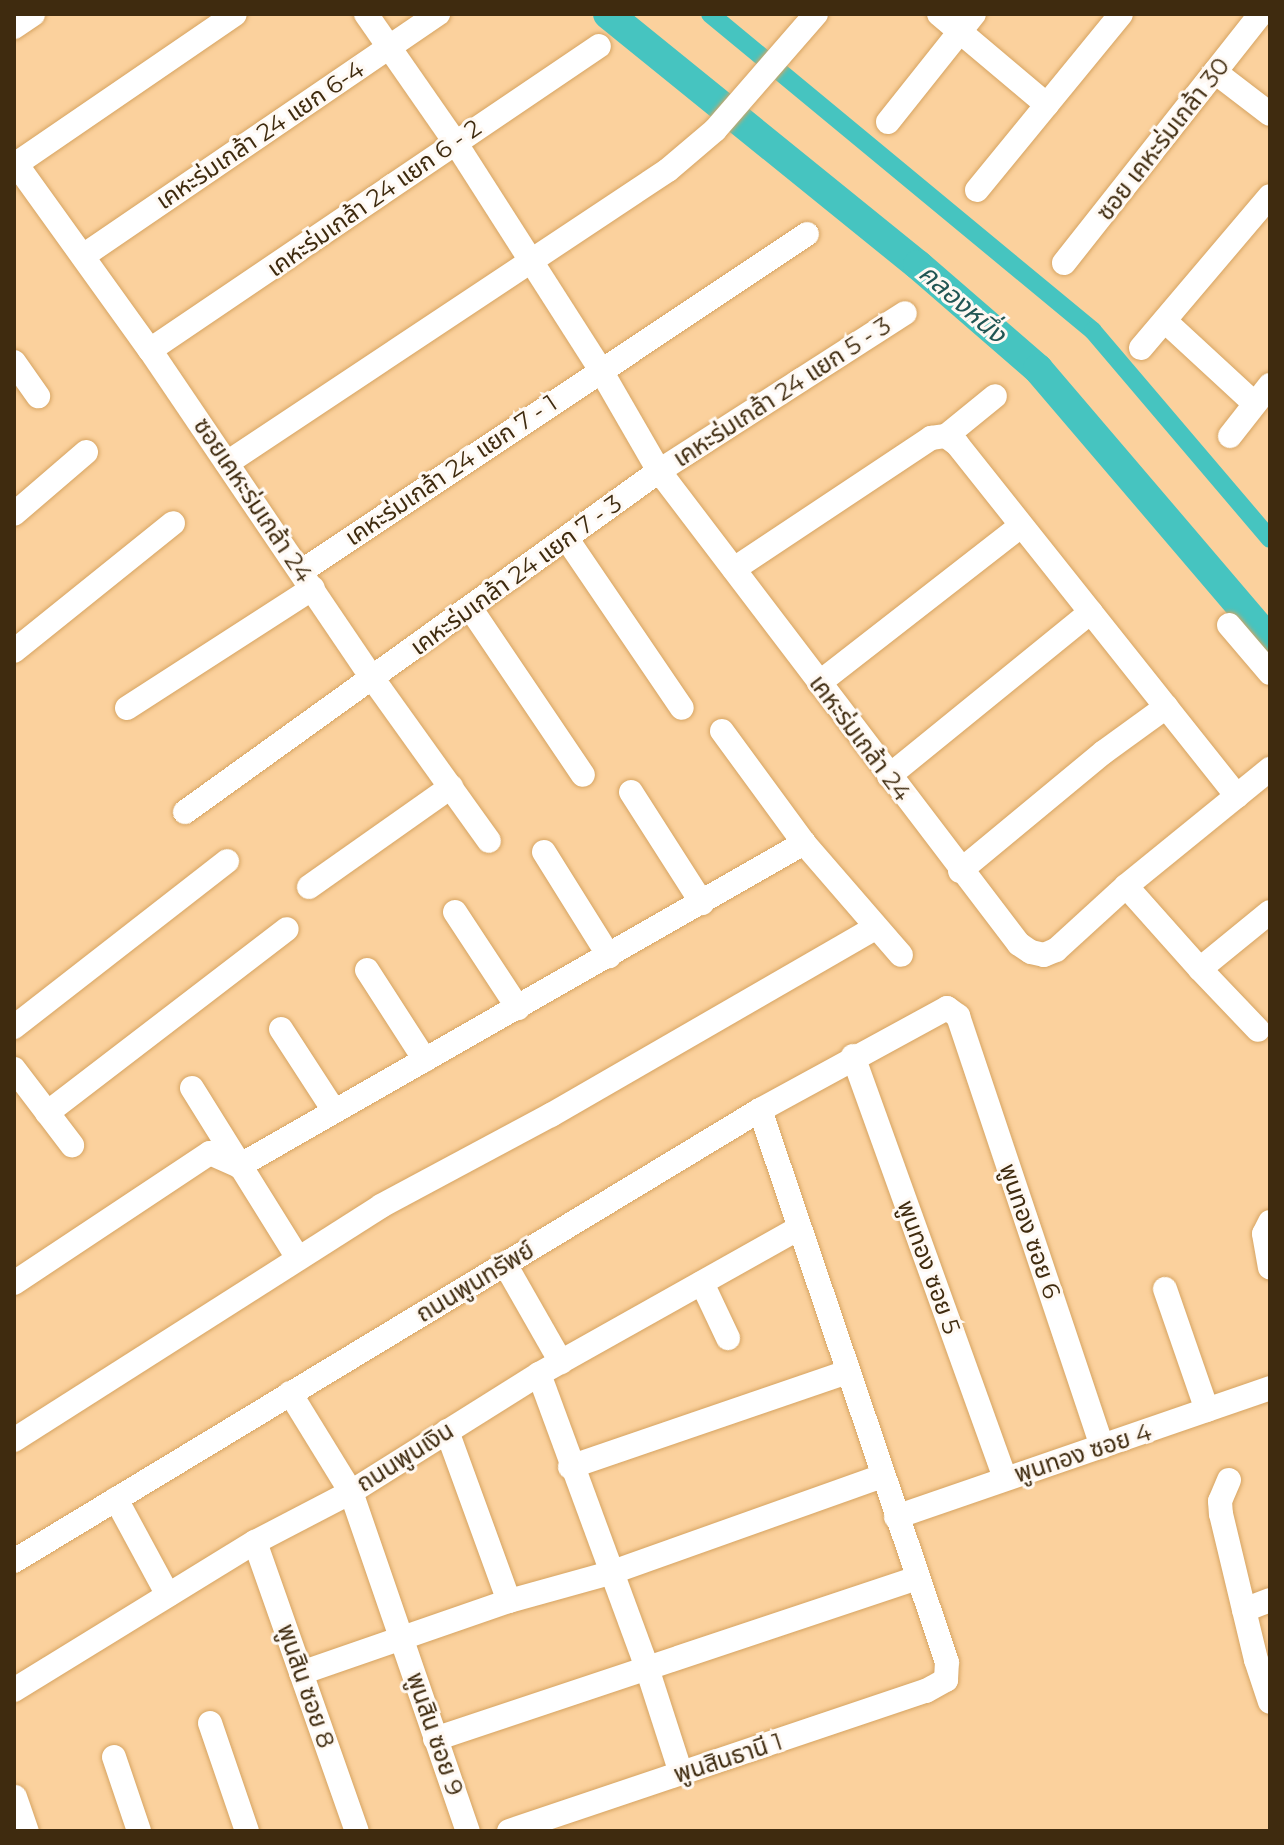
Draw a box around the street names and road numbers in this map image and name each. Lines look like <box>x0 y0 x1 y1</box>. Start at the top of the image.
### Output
street label: ซอย เคหะร่มเกล้า 30 <box>1091 52 1235 226</box>
street label: เคหะร่มเกล้า 24 แยก 6-4 <box>151 55 369 215</box>
street label: เคหะร่มเกล้า 24 แยก 6 - 2 <box>261 113 487 283</box>
street label: เคหะร่มเกล้า 24 แยก 5 - 3 <box>668 311 896 473</box>
street label: เคหะร่มเกล้า 24 แยก 7 - 1 <box>340 388 562 552</box>
street label: ซอยเคหะร่มเกล้า 24 <box>187 412 319 588</box>
street label: เคหะร่มเกล้า 24 แยก 7 - 3 <box>405 489 627 661</box>
street label: เคหะร่มเกล้า 24 <box>803 669 917 807</box>
street label: พูนทอง ซอย 6 <box>993 1160 1067 1302</box>
street label: พูนทอง ซอย 5 <box>891 1196 967 1338</box>
street label: ถนนพูนทรัพย์ <box>411 1236 539 1328</box>
street label: ถนนพูนเงิน <box>351 1416 459 1498</box>
street label: พูนทอง ซอย 4 <box>1011 1417 1155 1489</box>
street label: พูนสิน ซอย 8 <box>271 1620 341 1752</box>
street label: พูนสิน ซอย 9 <box>400 1669 470 1799</box>
street label: พูนสินธานี 1 <box>670 1727 786 1789</box>

